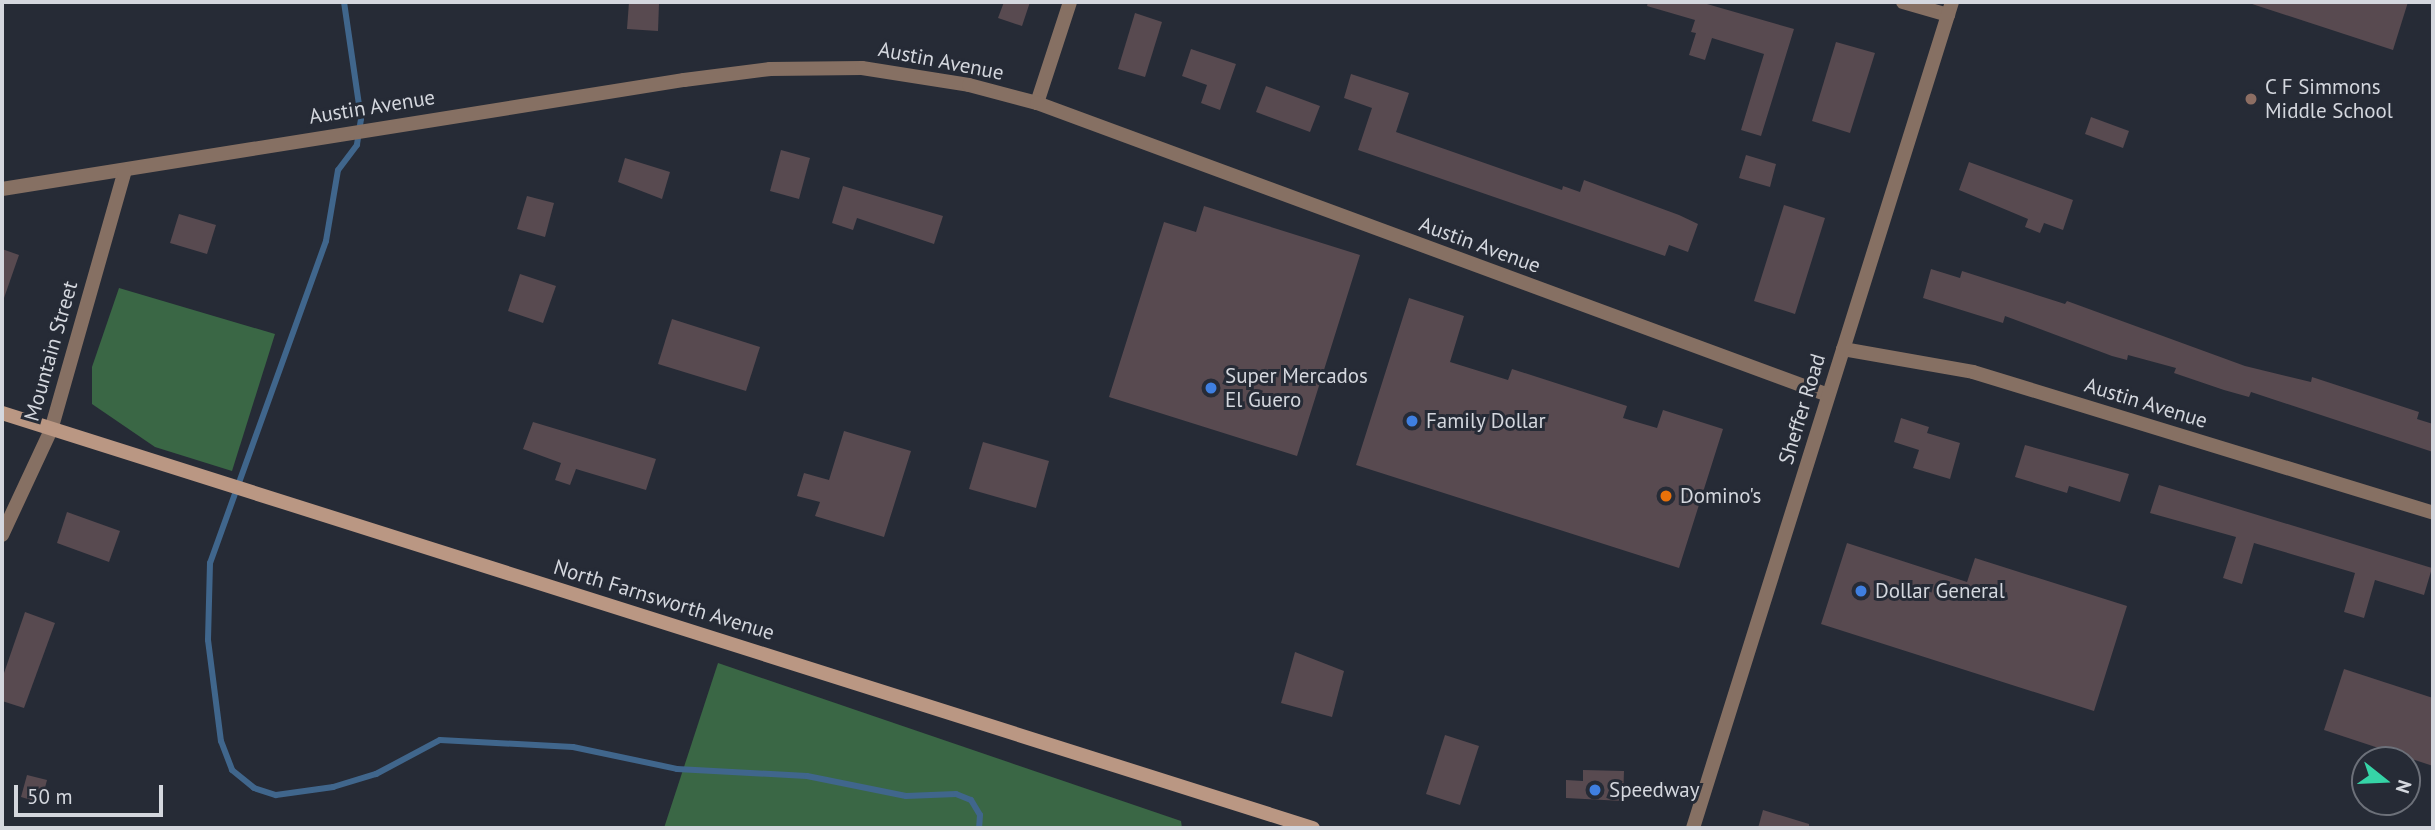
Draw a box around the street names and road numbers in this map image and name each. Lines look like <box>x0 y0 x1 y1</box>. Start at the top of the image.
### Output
street label: Austin Avenue <box>876 36 1006 86</box>
street label: Austin Avenue <box>307 85 437 129</box>
street label: Austin Avenue <box>1416 211 1544 279</box>
street label: Mountain Street <box>19 278 83 424</box>
street label: Sheffer Road <box>1773 351 1831 467</box>
street label: Austin Avenue <box>2081 372 2211 434</box>
street label: North Farnsworth Avenue <box>550 554 778 646</box>

